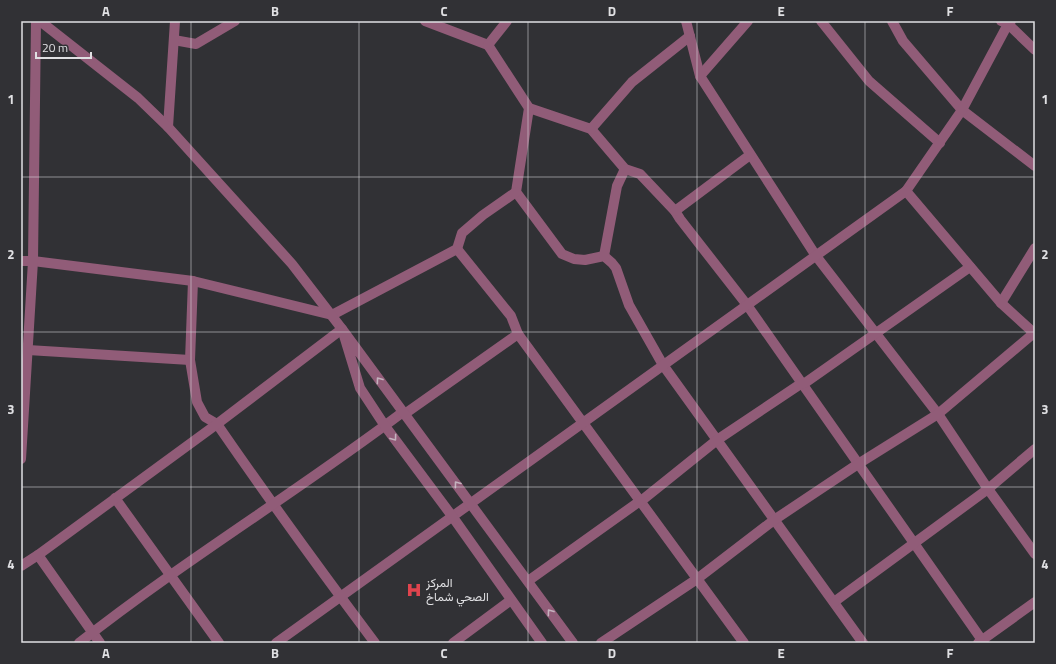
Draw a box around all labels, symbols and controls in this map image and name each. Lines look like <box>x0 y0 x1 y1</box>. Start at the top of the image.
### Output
text: A <box>102 1 110 21</box>
text: B <box>271 1 279 21</box>
text: C <box>440 1 448 21</box>
text: D <box>608 1 616 21</box>
text: E <box>777 1 785 21</box>
text: F <box>947 1 954 21</box>
scale bar <box>36 34 91 60</box>
text: 20 m <box>42 38 68 57</box>
text: 1 <box>7 89 15 109</box>
text: 1 <box>1041 89 1049 109</box>
text: 2 <box>7 244 15 264</box>
text: 2 <box>1041 244 1049 264</box>
one-way arrow <box>377 377 384 384</box>
text: 3 <box>7 399 15 419</box>
text: 3 <box>1041 399 1049 419</box>
one-way arrow <box>389 434 396 441</box>
one-way arrow <box>455 482 462 489</box>
text: 4 <box>7 554 15 574</box>
text: 4 <box>1041 554 1049 574</box>
place label: المركز الصحي شماخ <box>425 573 489 607</box>
hospital icon: المركز الصحي شماخ <box>405 581 423 599</box>
one-way arrow <box>548 609 555 616</box>
text: A <box>102 643 110 663</box>
text: B <box>271 643 279 663</box>
text: C <box>440 643 448 663</box>
text: D <box>608 643 616 663</box>
text: E <box>777 643 785 663</box>
text: F <box>947 643 954 663</box>

